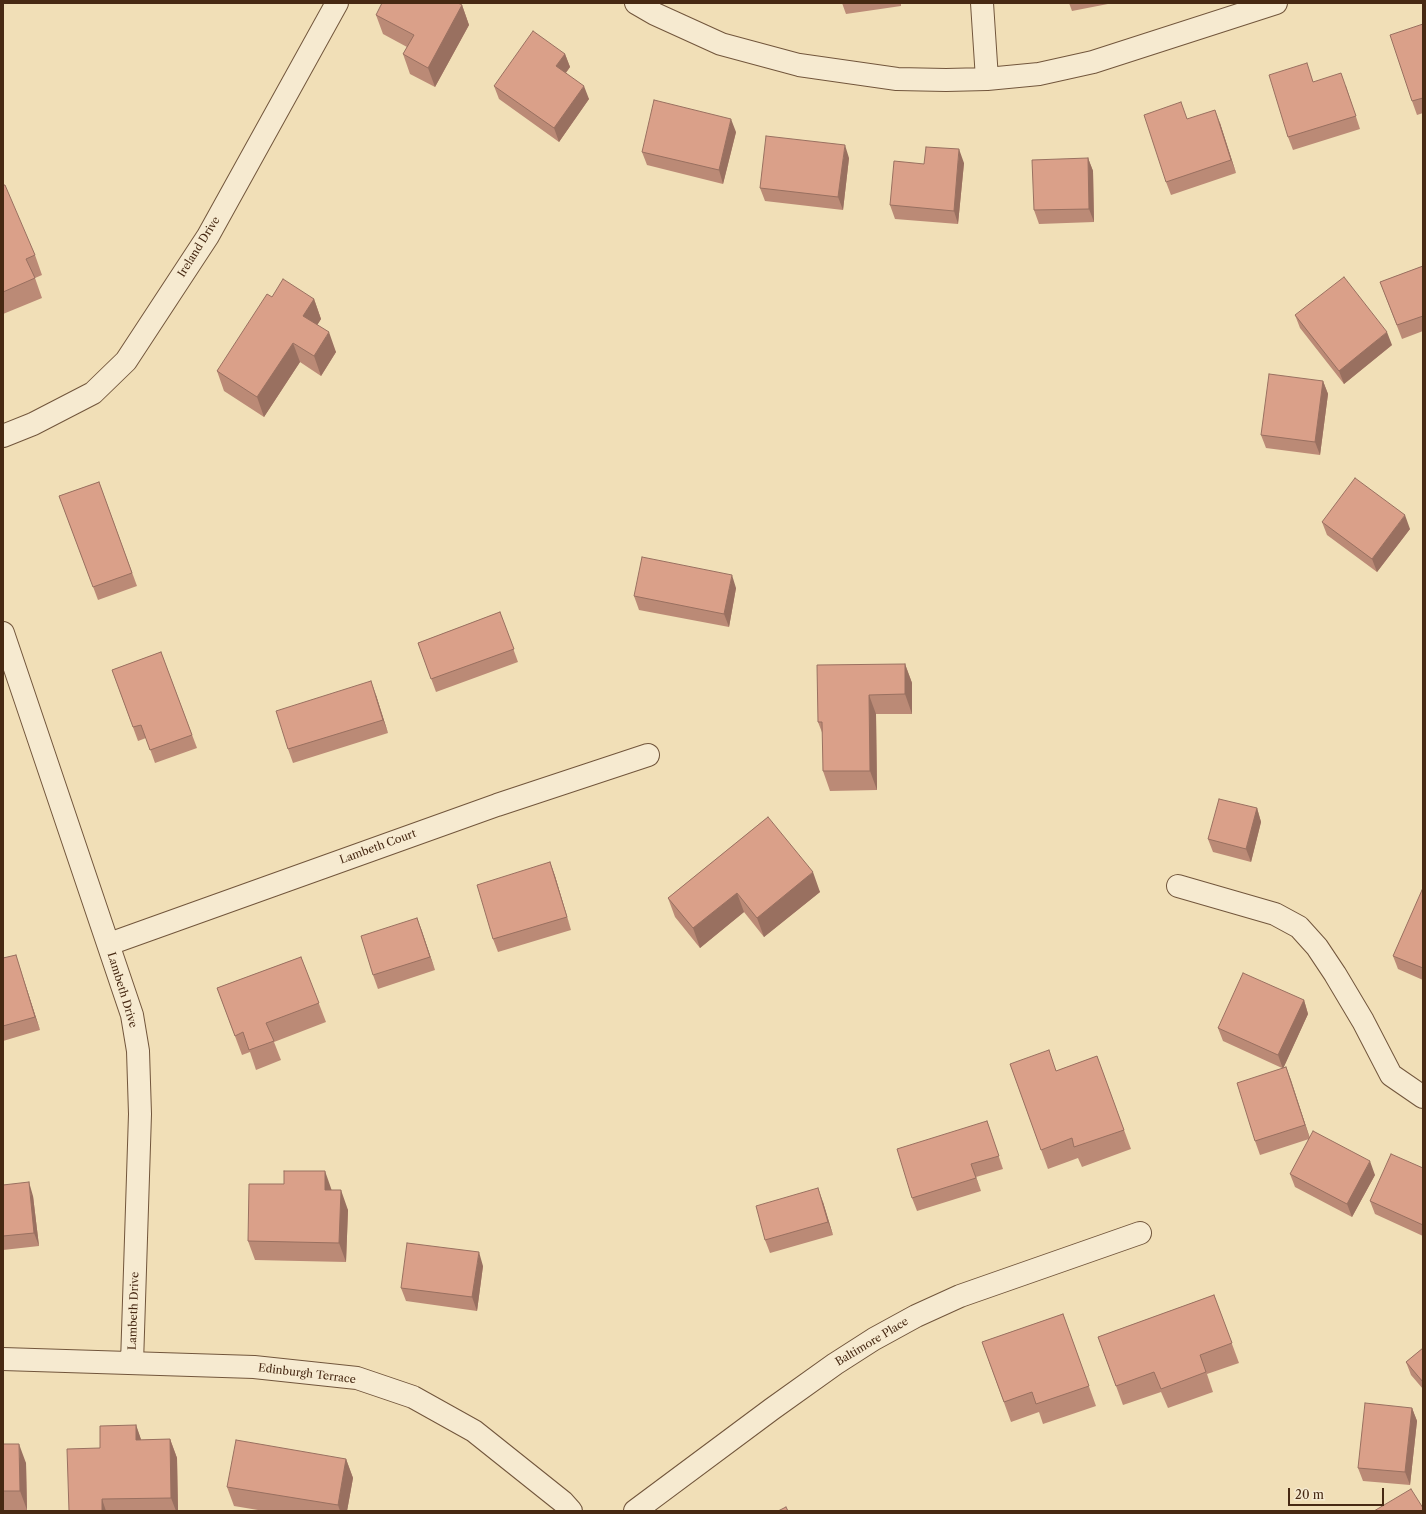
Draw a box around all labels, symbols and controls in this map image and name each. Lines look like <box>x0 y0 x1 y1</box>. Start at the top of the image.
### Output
street label: Ireland Drive <box>175 214 223 280</box>
street label: Lambeth Court <box>338 827 418 867</box>
street label: Lambeth Drive <box>104 951 140 1029</box>
street label: Lambeth Drive <box>126 1272 142 1350</box>
street label: Baltimore Place <box>833 1315 911 1369</box>
street label: Edinburgh Terrace <box>257 1361 357 1387</box>
scale bar <box>1290 1480 1386 1506</box>
text: 20 m <box>1295 1487 1324 1502</box>

